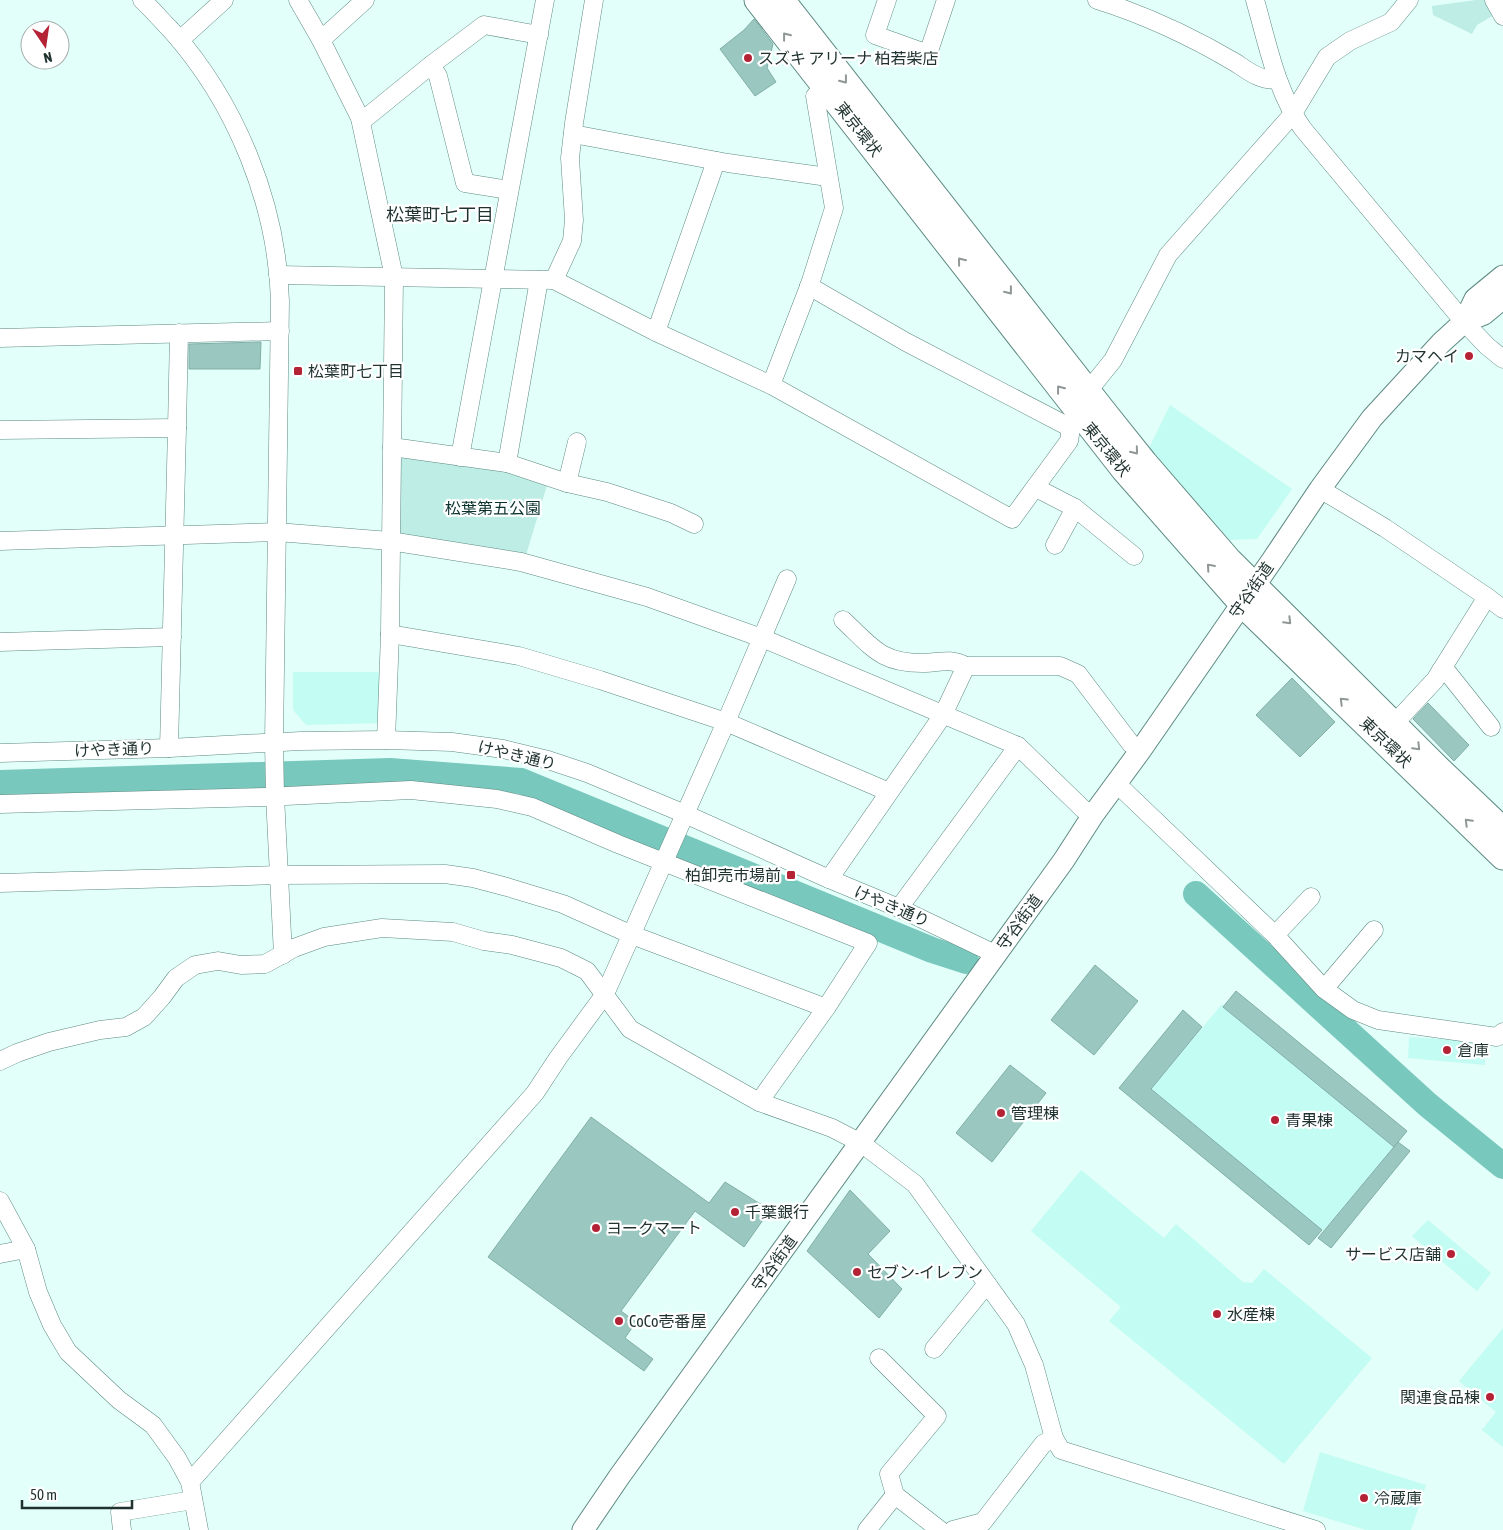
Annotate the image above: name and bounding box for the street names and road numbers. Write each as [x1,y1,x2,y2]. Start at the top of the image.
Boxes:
street label: 東京環状 [832,98,886,160]
street label: 東京環状 [1080,418,1134,480]
street label: 守谷街道 [1225,559,1277,621]
street label: 東京環状 [1357,713,1415,771]
street label: けやき通り [476,737,558,773]
street label: けやき通り [74,739,154,759]
street label: けやき通り [852,882,932,930]
street label: 守谷街道 [993,891,1045,953]
street label: 守谷街道 [748,1232,800,1294]

